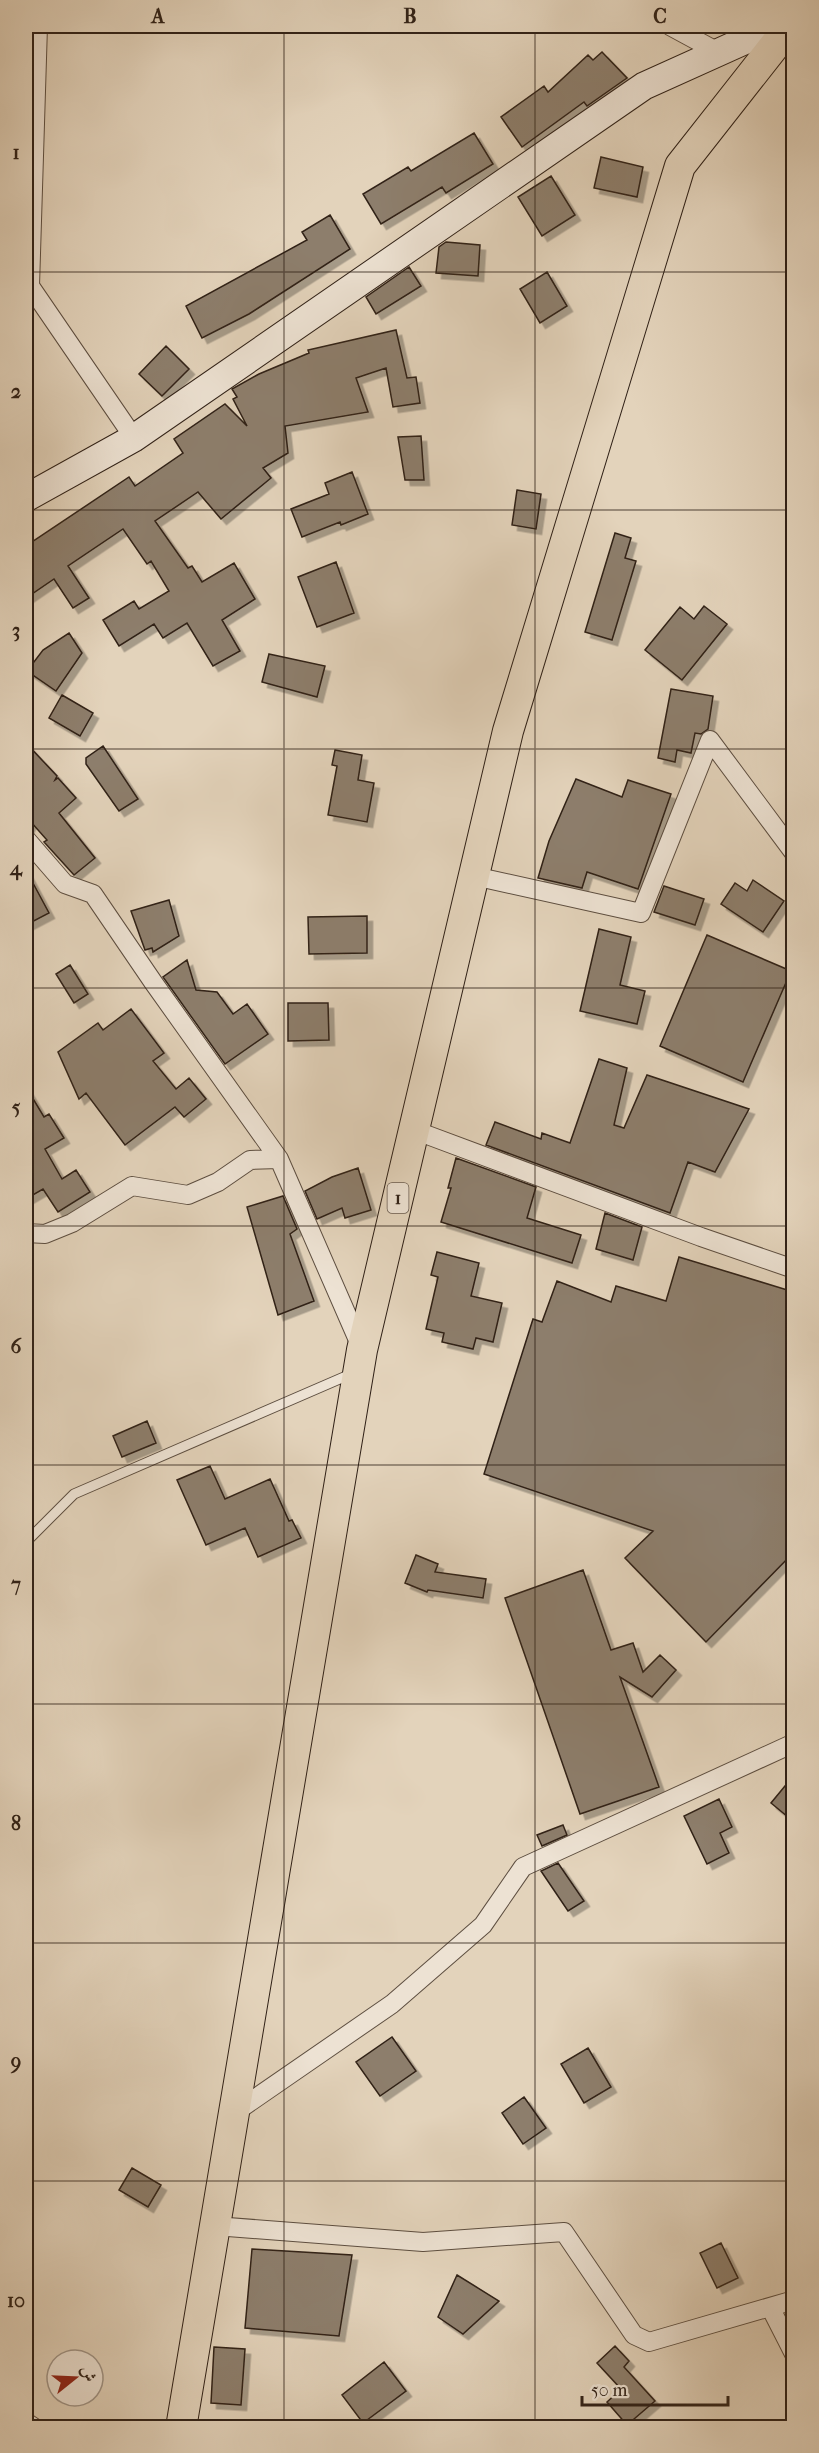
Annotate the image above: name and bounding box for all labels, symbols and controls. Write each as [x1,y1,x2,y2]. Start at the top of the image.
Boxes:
text: A [150,5,166,28]
text: B [403,5,417,28]
text: C [653,5,667,28]
text: 1 [12,141,20,164]
text: 2 [11,380,21,403]
text: 3 [12,619,20,642]
text: 4 [9,857,23,881]
text: 5 [12,1096,21,1119]
road number: 1 [388,1183,408,1213]
text: 6 [11,1335,23,1358]
text: 7 [10,1573,21,1596]
text: 8 [11,1812,21,1835]
text: 9 [10,2051,21,2074]
text: 10 [7,2289,25,2312]
north arrow [45,2348,105,2408]
text: ش [77,2363,100,2384]
scale bar [582,2369,728,2407]
text: 50 m [591,2380,628,2401]

